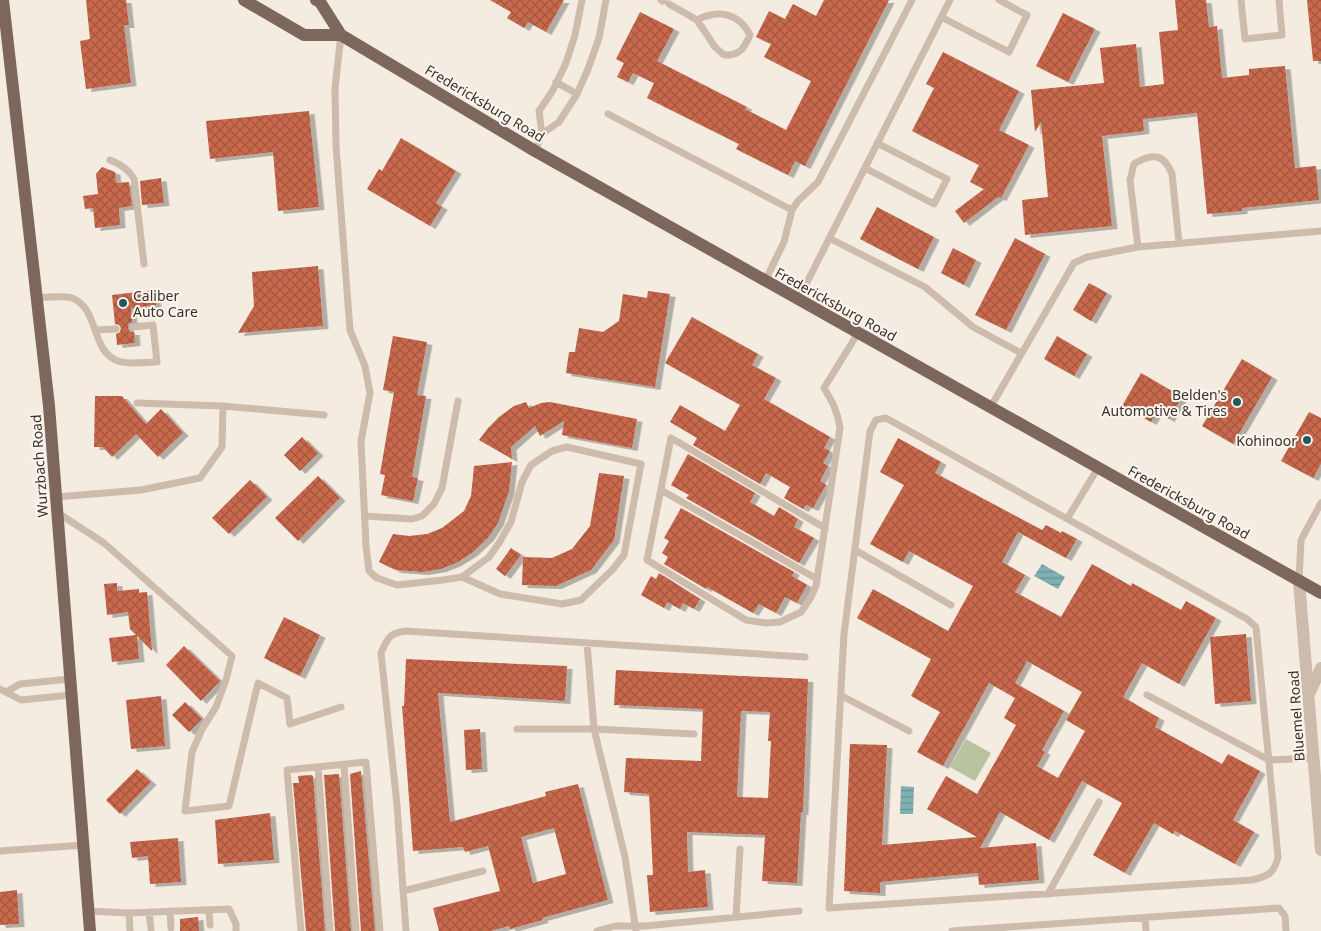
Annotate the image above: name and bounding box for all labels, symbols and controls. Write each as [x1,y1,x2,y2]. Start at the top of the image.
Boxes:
street label: Fredericksburg Road [422,60,548,146]
street label: Fredericksburg Road [772,263,900,345]
place label: Caliber Auto Care [133,286,198,321]
marker: Caliber Auto Care [117,297,129,309]
place label: Belden's Automotive & Tires [1102,385,1227,420]
marker: Belden's Automotive & Tires [1231,396,1243,408]
street label: Wurzbach Road [26,414,52,518]
place label: Kohinoor [1236,431,1297,450]
marker: Kohinoor [1301,434,1313,446]
street label: Fredericksburg Road [1125,461,1253,543]
street label: Bluemel Road [1283,670,1309,762]

